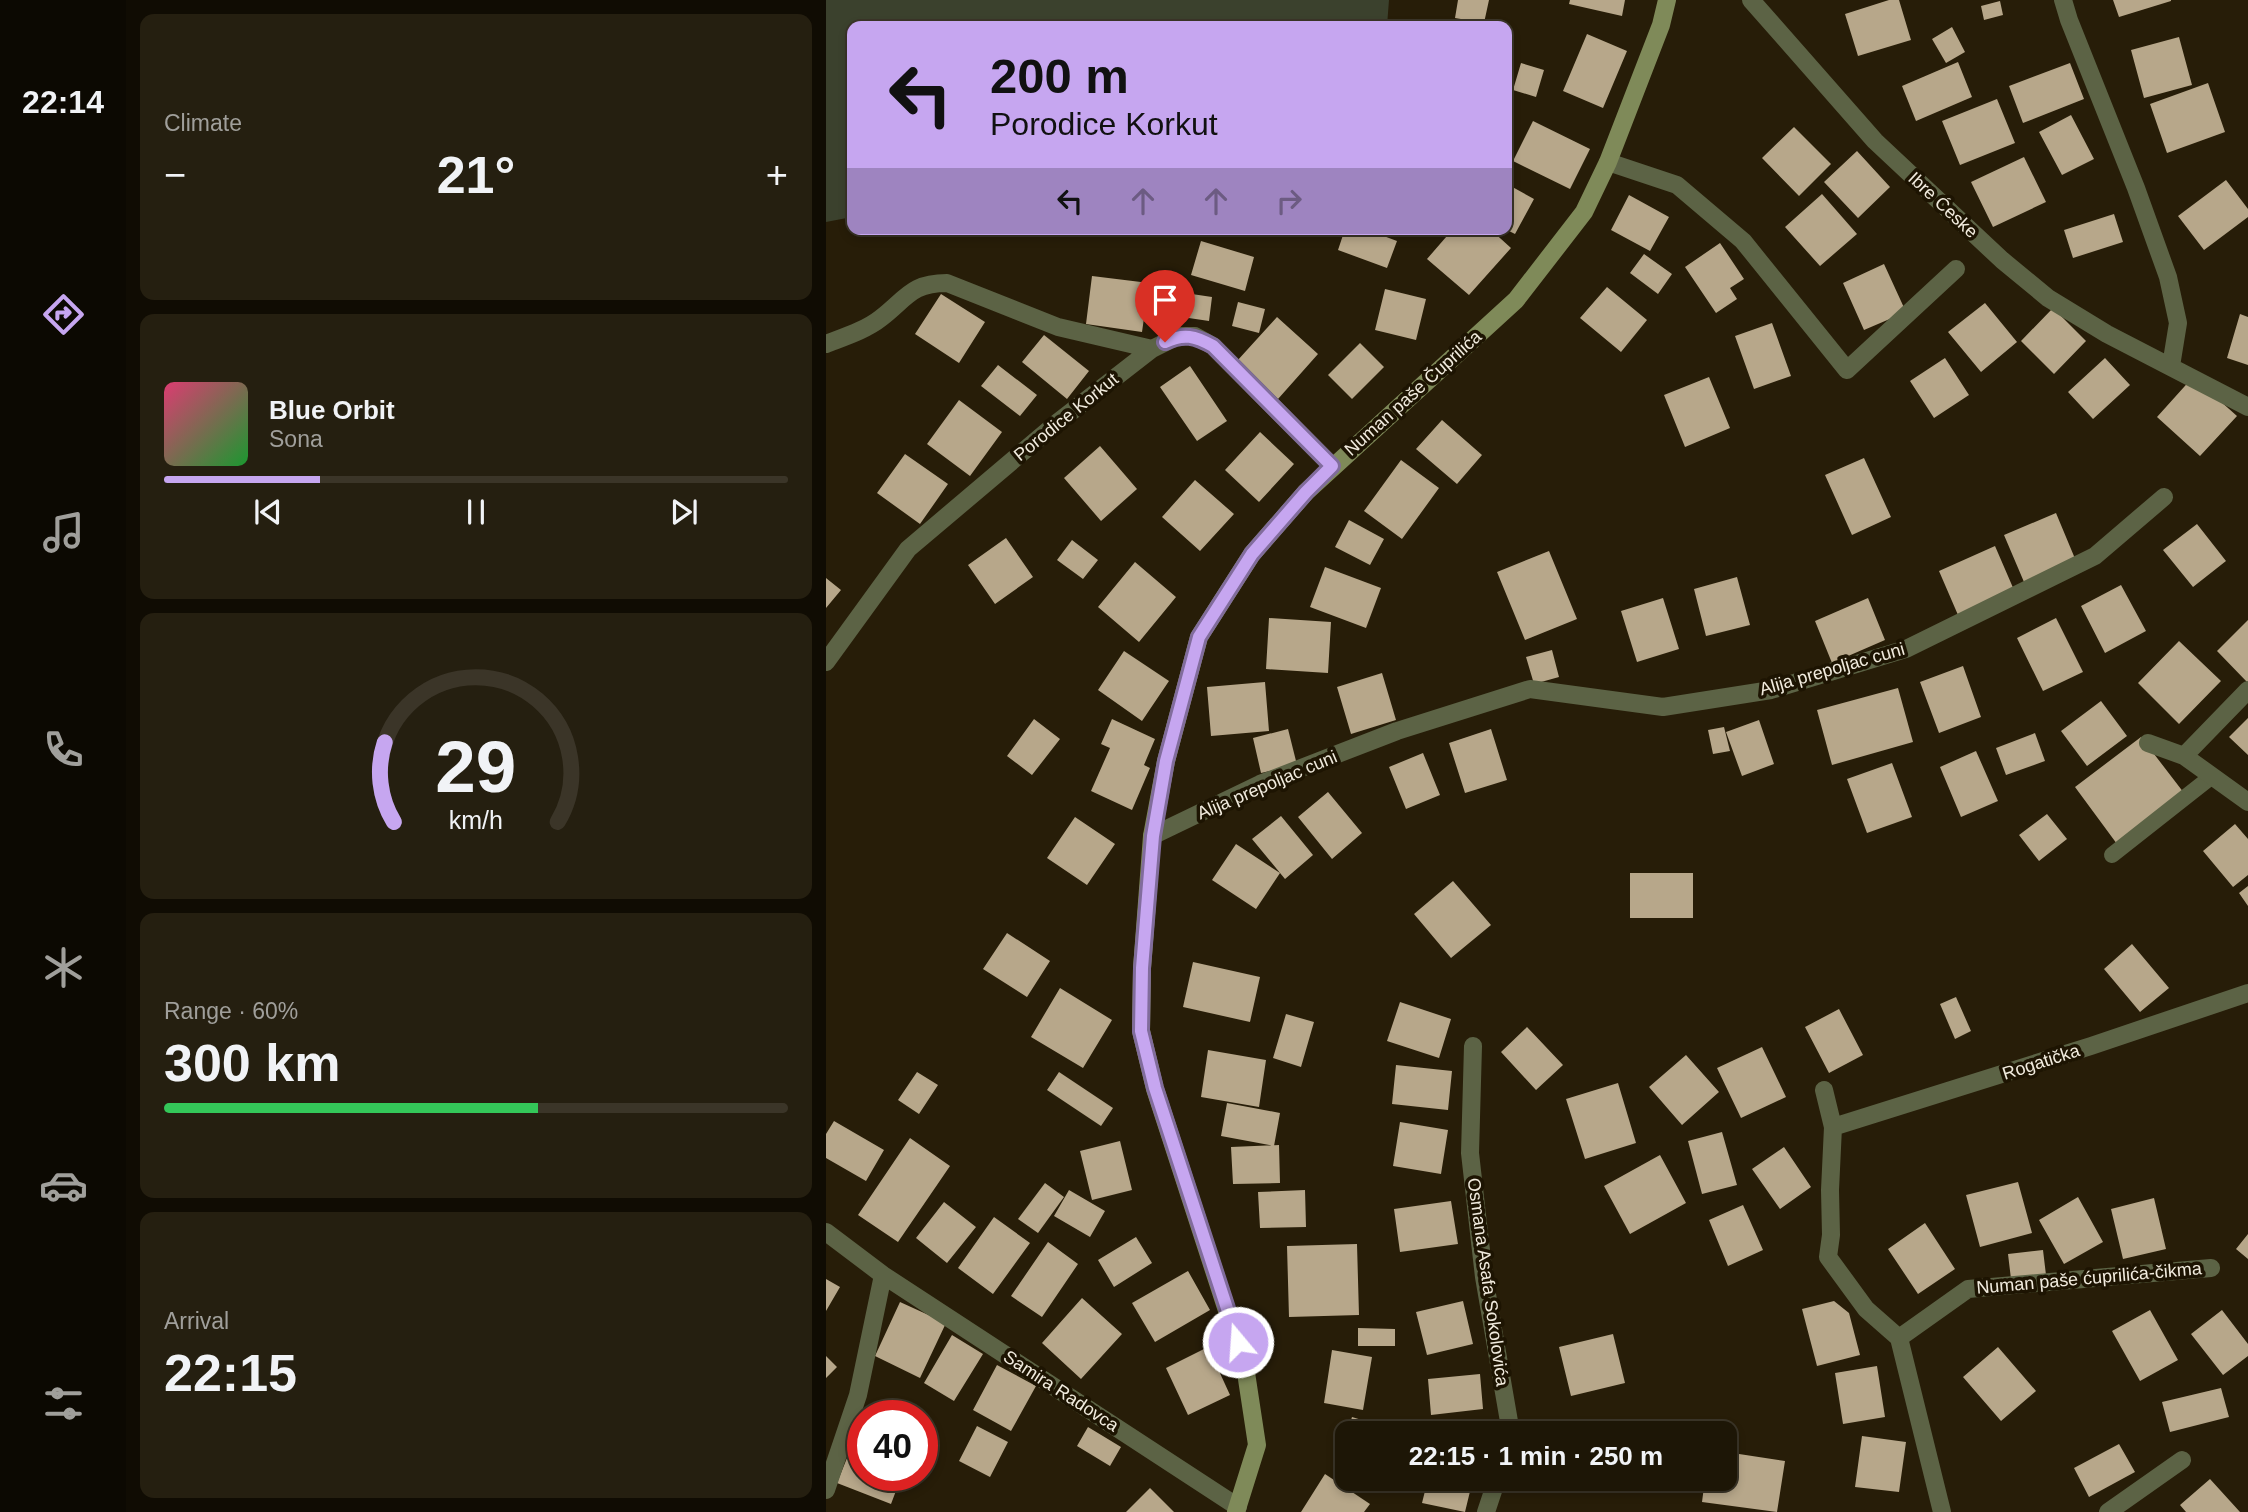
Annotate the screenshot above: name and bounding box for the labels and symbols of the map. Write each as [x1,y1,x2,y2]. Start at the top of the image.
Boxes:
street label: Ibre Ćeske [1904,167,1982,242]
pin [1135,270,1195,342]
street label: Numan paše Čuprilića [1340,325,1486,460]
street label: Porodice Korkut [1010,369,1122,465]
street label: Alija prepoljac cuni [1757,639,1907,699]
street label: Alija prepoljac cuni [1194,746,1340,824]
street label: Rogatička [2000,1040,2083,1084]
street label: Osmana Asafa Sokolovića [1463,1177,1513,1388]
street label: Numan paše ćuprilića-čikma [1976,1258,2203,1298]
position arrow [1201,1305,1275,1379]
street label: Samira Radovca [1000,1346,1123,1436]
speed limit sign: 40 [847,1400,938,1491]

